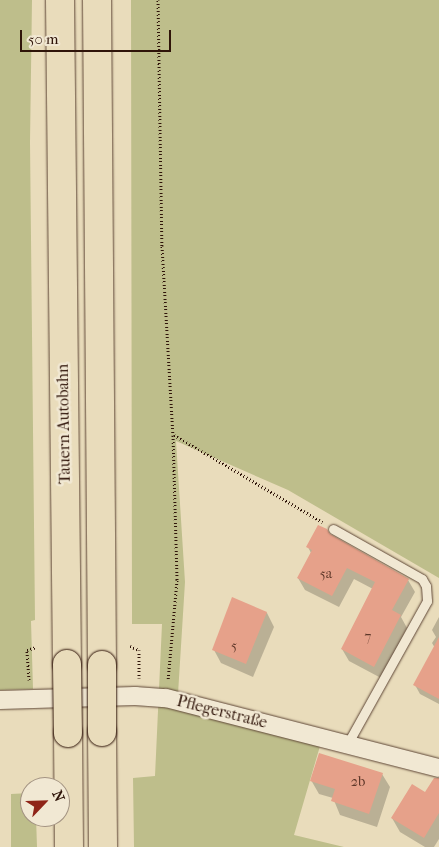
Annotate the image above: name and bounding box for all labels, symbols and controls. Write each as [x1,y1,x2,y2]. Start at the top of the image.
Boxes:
scale bar [22,20,174,52]
text: 50 m [28,30,58,48]
street label: Tauern Autobahn [53,364,75,484]
house number: 5a [320,566,332,582]
house number: 7 [365,629,371,645]
house number: 5 [231,638,237,654]
street label: Pflegerstraße [175,691,269,733]
house number: 2b [351,774,365,790]
north arrow [20,777,70,827]
text: N [48,788,68,804]

